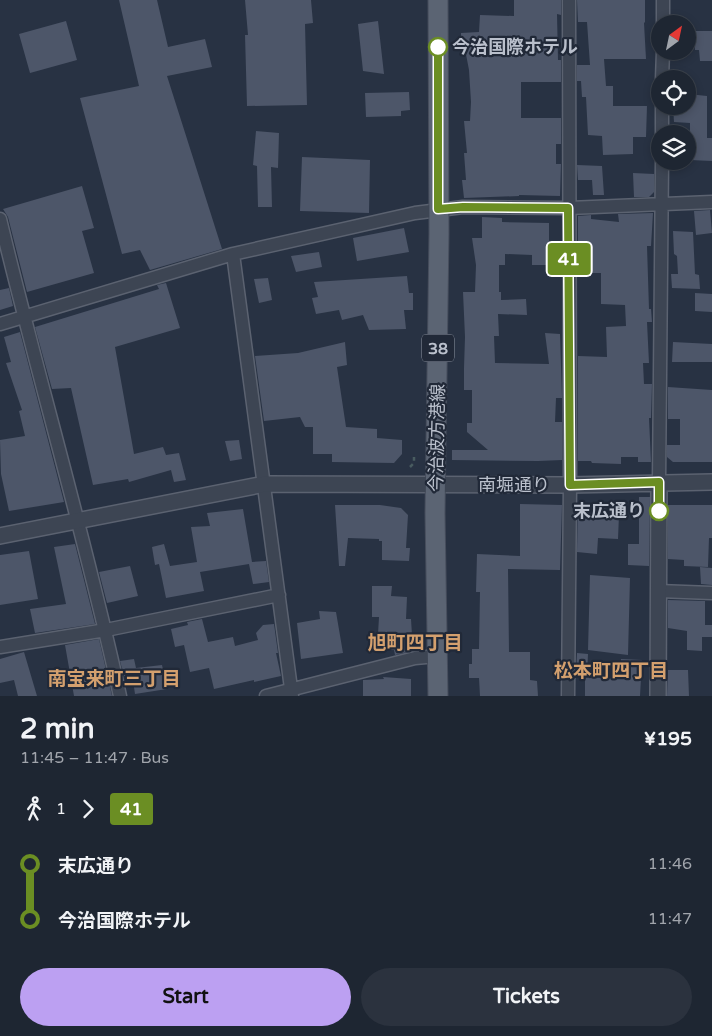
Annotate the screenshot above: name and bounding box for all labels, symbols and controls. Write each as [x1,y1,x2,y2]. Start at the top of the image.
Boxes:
north arrow [651,15,696,60]
map controls [651,15,696,170]
place label: 今治国際ホテル [452,36,578,58]
marker: 今治国際ホテル [428,37,448,57]
button: locate [651,70,696,115]
button: layers [651,125,696,170]
line badge: 41 [546,243,592,275]
text: 41 [558,248,580,270]
road number: 38 [422,334,454,362]
street label: 今治波方港線 [425,384,449,492]
street label: 南堀通り [478,474,550,496]
place label: 末広通り [573,500,645,522]
marker: 末広通り [649,501,669,521]
district label: 旭町四丁目 [367,632,463,654]
district label: 松本町四丁目 [554,660,668,682]
district label: 南宝来町三丁目 [47,668,181,690]
text: 2 min [20,712,95,746]
text: ¥195 [644,728,692,750]
text: 11:45 – 11:47 · Bus [20,748,169,768]
icon: walk [20,795,48,823]
icon: forward [74,795,102,823]
text: 41 [120,798,143,820]
text: 1 [56,799,66,819]
text: 11:46 [648,854,692,874]
text: 末広通り [58,855,134,877]
text: 11:47 [648,909,692,929]
text: 今治国際ホテル [58,910,191,932]
button: Start [20,968,351,1026]
button: Tickets [361,968,692,1026]

